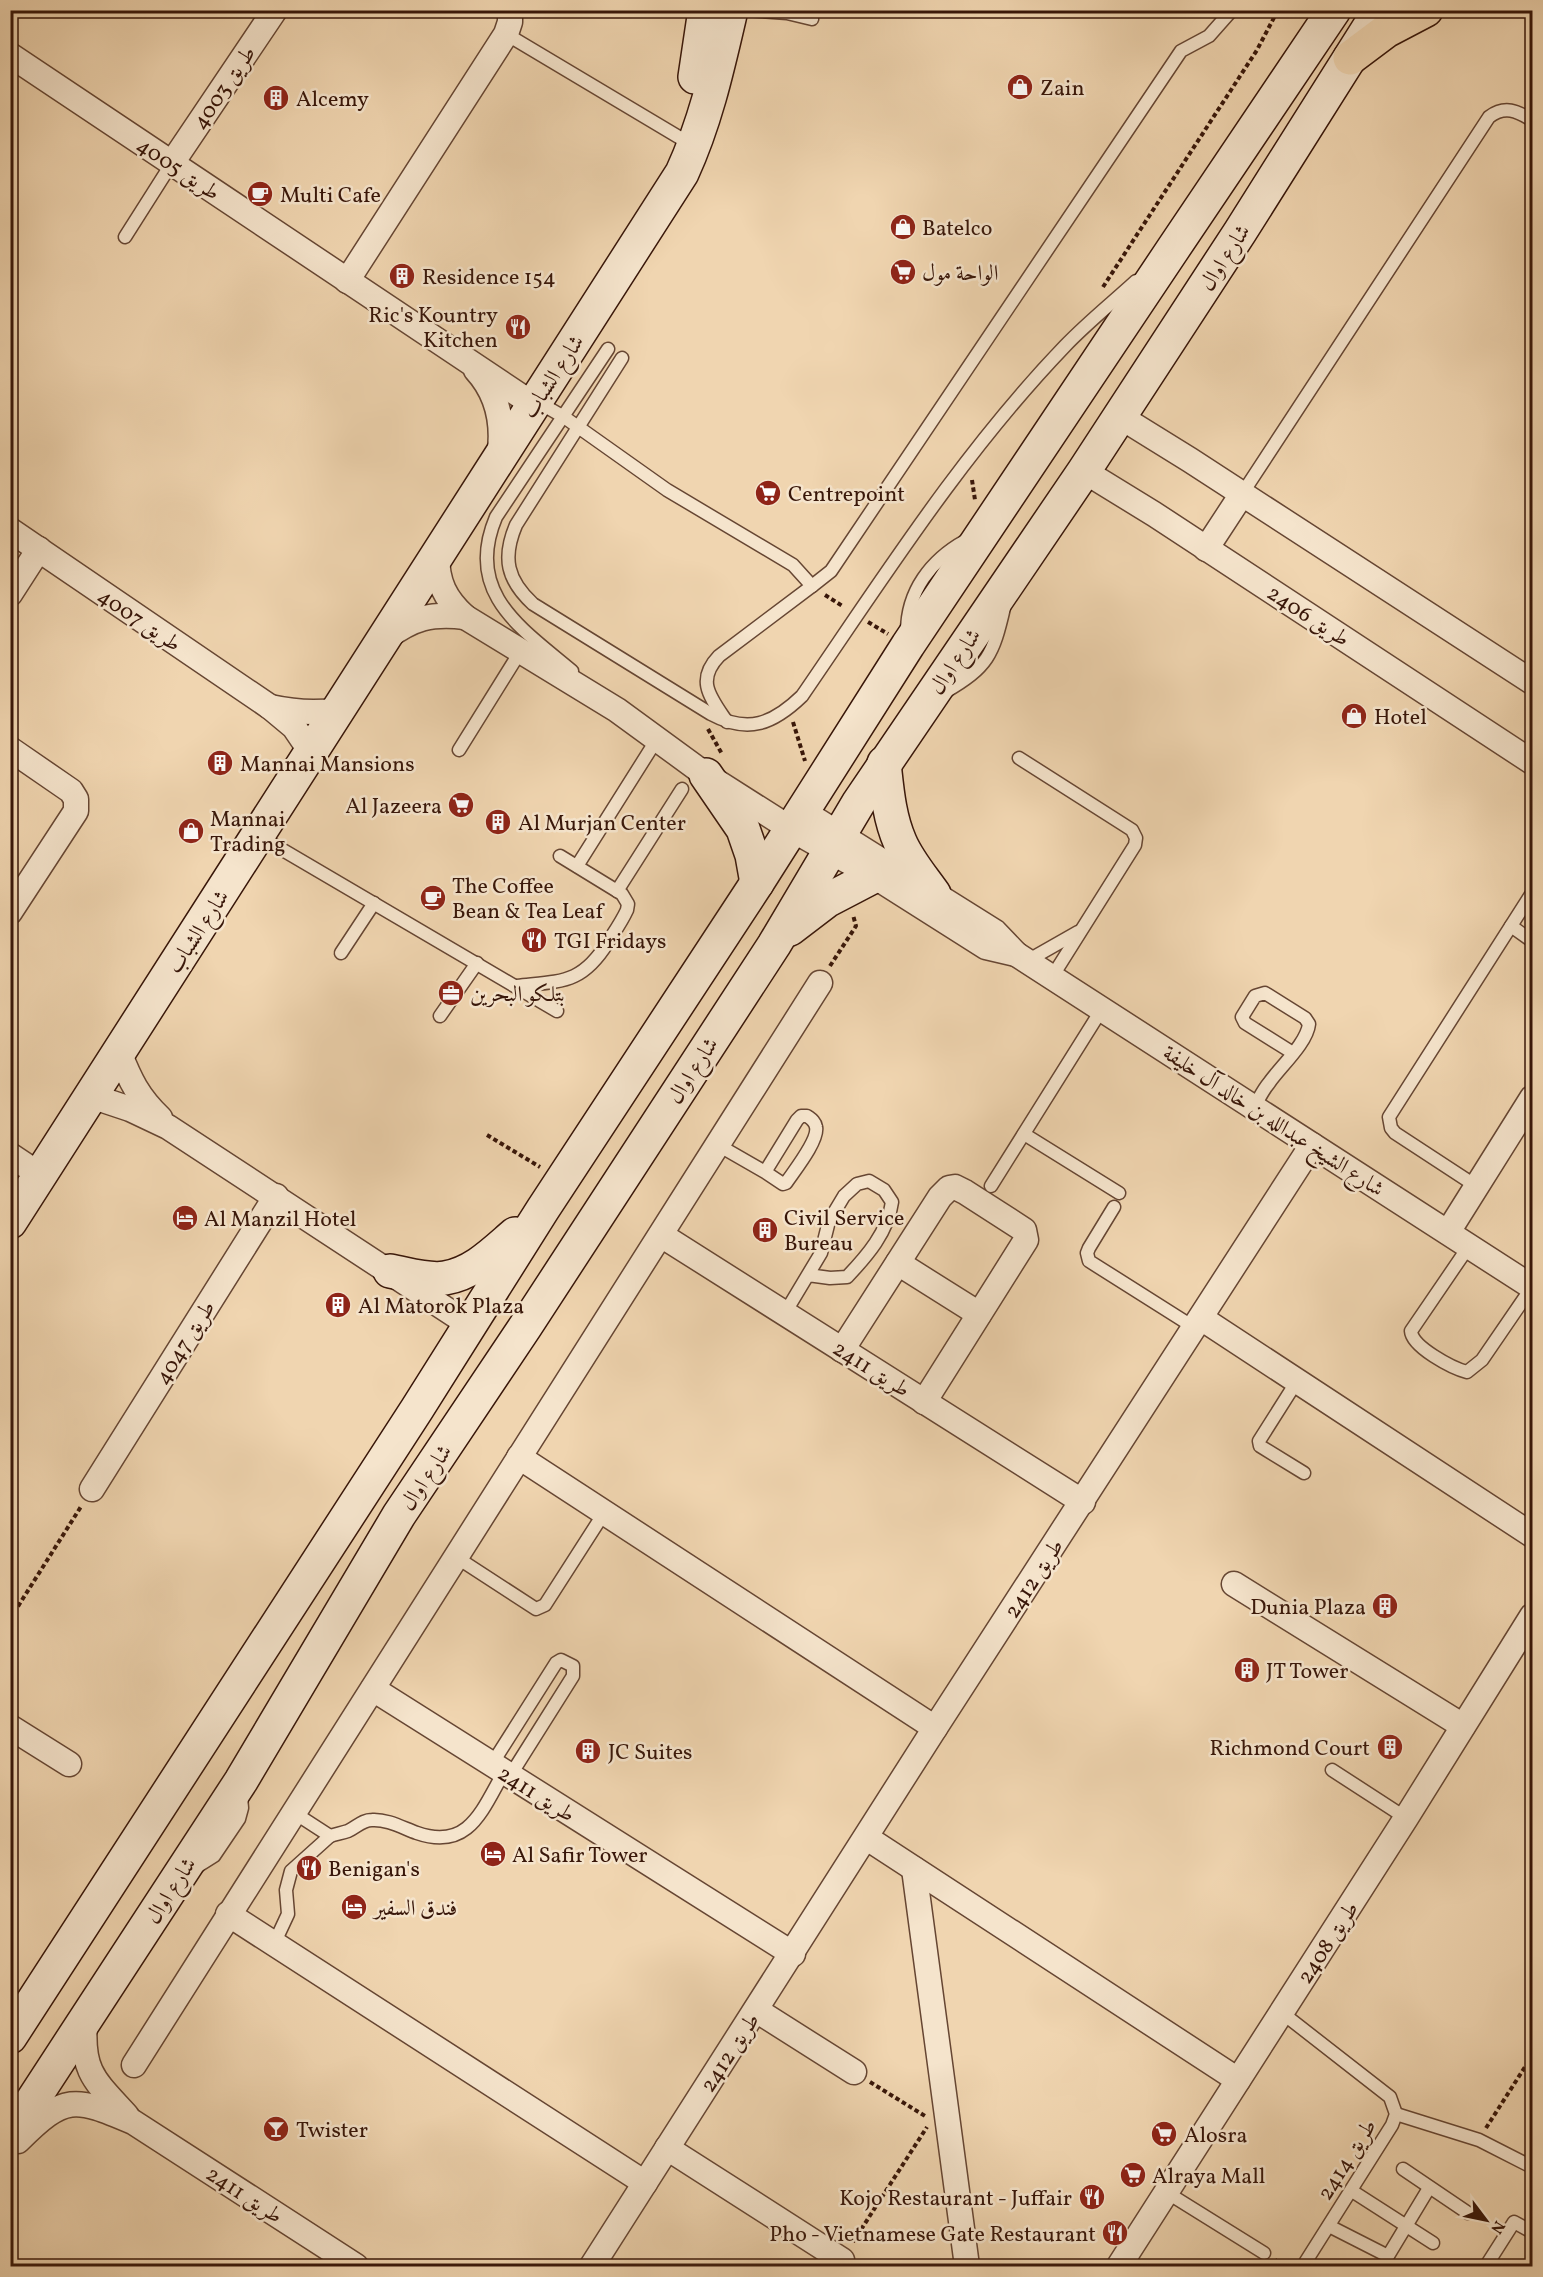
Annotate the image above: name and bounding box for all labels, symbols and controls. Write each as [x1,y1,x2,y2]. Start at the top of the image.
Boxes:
street label: طريق 4003 [186,40,264,136]
shop icon: Zain [1005,72,1035,102]
place label: Zain [1040,74,1085,105]
building icon: Alcemy [261,83,291,113]
place label: Alcemy [296,85,369,116]
street label: طريق 4005 [130,131,225,209]
cafe icon: Multi Cafe [245,179,275,209]
place label: Multi Cafe [280,181,381,212]
shop icon: Batelco [888,212,918,242]
place label: Batelco [922,214,992,245]
street label: شارع اوال [1193,219,1260,298]
supermarket icon: الواحة مول [888,257,918,287]
place label: الواحة مول [922,259,998,290]
building icon: Residence 154 [387,261,417,291]
place label: Residence 154 [422,263,556,294]
place label: Ric's Kountry Kitchen [368,301,498,357]
restaurant icon: Ric's Kountry Kitchen [503,312,533,342]
street label: شارع الشباب [515,329,594,426]
supermarket icon: Centrepoint [753,478,783,508]
place label: Centrepoint [788,480,905,511]
street label: طريق 2406 [1260,579,1355,655]
street label: طريق 4007 [91,582,187,660]
street label: شارع اوال [922,623,991,702]
shop icon: Hotel [1339,701,1369,731]
place label: Hotel [1374,703,1427,734]
building icon: Mannai Mansions [205,748,235,778]
place label: Mannai Mansions [240,750,415,781]
supermarket icon: Al Jazeera [446,790,476,820]
place label: Al Jazeera [345,792,442,823]
place label: Mannai Trading [210,805,286,861]
building icon: Al Murjan Center [483,807,513,837]
place label: Al Murjan Center [518,809,686,840]
shop icon: Mannai Trading [176,816,206,846]
place label: The Coffee Bean & Tea Leaf [452,872,606,928]
cafe icon: The Coffee Bean & Tea Leaf [418,883,448,913]
street label: شارع الشباب [160,884,239,981]
restaurant icon: TGI Fridays [519,925,549,955]
place label: TGI Fridays [554,927,667,958]
office icon: بتلكو البحرين [436,978,466,1008]
place label: بتلكو البحرين [470,980,565,1011]
street label: شارع اوال [661,1032,728,1111]
street label: شارع الشيخ عبدالله بن خالد آل خليفة [1155,1039,1390,1207]
hotel icon: Al Manzil Hotel [170,1203,200,1233]
place label: Civil Service Bureau [784,1204,905,1260]
place label: Al Manzil Hotel [204,1205,356,1236]
building icon: Civil Service Bureau [750,1215,780,1245]
building icon: Al Matorok Plaza [323,1290,353,1320]
place label: Al Matorok Plaza [358,1292,524,1323]
street label: طريق 4047 [148,1295,224,1391]
street label: طريق 2411 [826,1334,915,1406]
street label: شارع اوال [393,1439,462,1518]
street label: طريق 2412 [998,1533,1072,1625]
building icon: Dunia Plaza [1370,1591,1400,1621]
place label: Dunia Plaza [1250,1593,1366,1624]
building icon: JT Tower [1232,1655,1262,1685]
place label: JT Tower [1266,1657,1348,1688]
building icon: Richmond Court [1375,1732,1405,1762]
place label: Richmond Court [1209,1734,1370,1765]
building icon: JC Suites [573,1736,603,1766]
place label: JC Suites [608,1738,693,1769]
street label: طريق 2411 [491,1759,580,1831]
hotel icon: Al Safir Tower [478,1839,508,1869]
place label: Al Safir Tower [512,1841,648,1872]
street label: شارع اوال [139,1852,206,1931]
restaurant icon: Benigan's [294,1853,324,1883]
place label: Benigan's [328,1855,420,1886]
hotel icon: فندق السفير [339,1892,369,1922]
place label: فندق السفير [372,1894,457,1925]
street label: طريق 2408 [1291,1896,1367,1991]
street label: طريق 2412 [694,2007,768,2099]
bar icon: Twister [261,2114,291,2144]
street label: طريق 2414 [1311,2114,1385,2207]
place label: Twister [296,2116,368,2147]
supermarket icon: Alosra [1149,2119,1179,2149]
place label: Alosra [1184,2121,1247,2152]
street label: طريق 2411 [199,2160,288,2233]
supermarket icon: Alraya Mall [1118,2160,1148,2190]
place label: Alraya Mall [1152,2162,1265,2193]
restaurant icon: Kojo Restaurant - Juffair [1077,2182,1107,2212]
place label: Kojo Restaurant - Juffair [839,2184,1072,2215]
north arrow [1456,2190,1516,2250]
text: N [1484,2216,1509,2238]
restaurant icon: Pho - Vietnamese Gate Restaurant [1100,2218,1130,2248]
place label: Pho - Vietnamese Gate Restaurant [769,2220,1096,2251]

